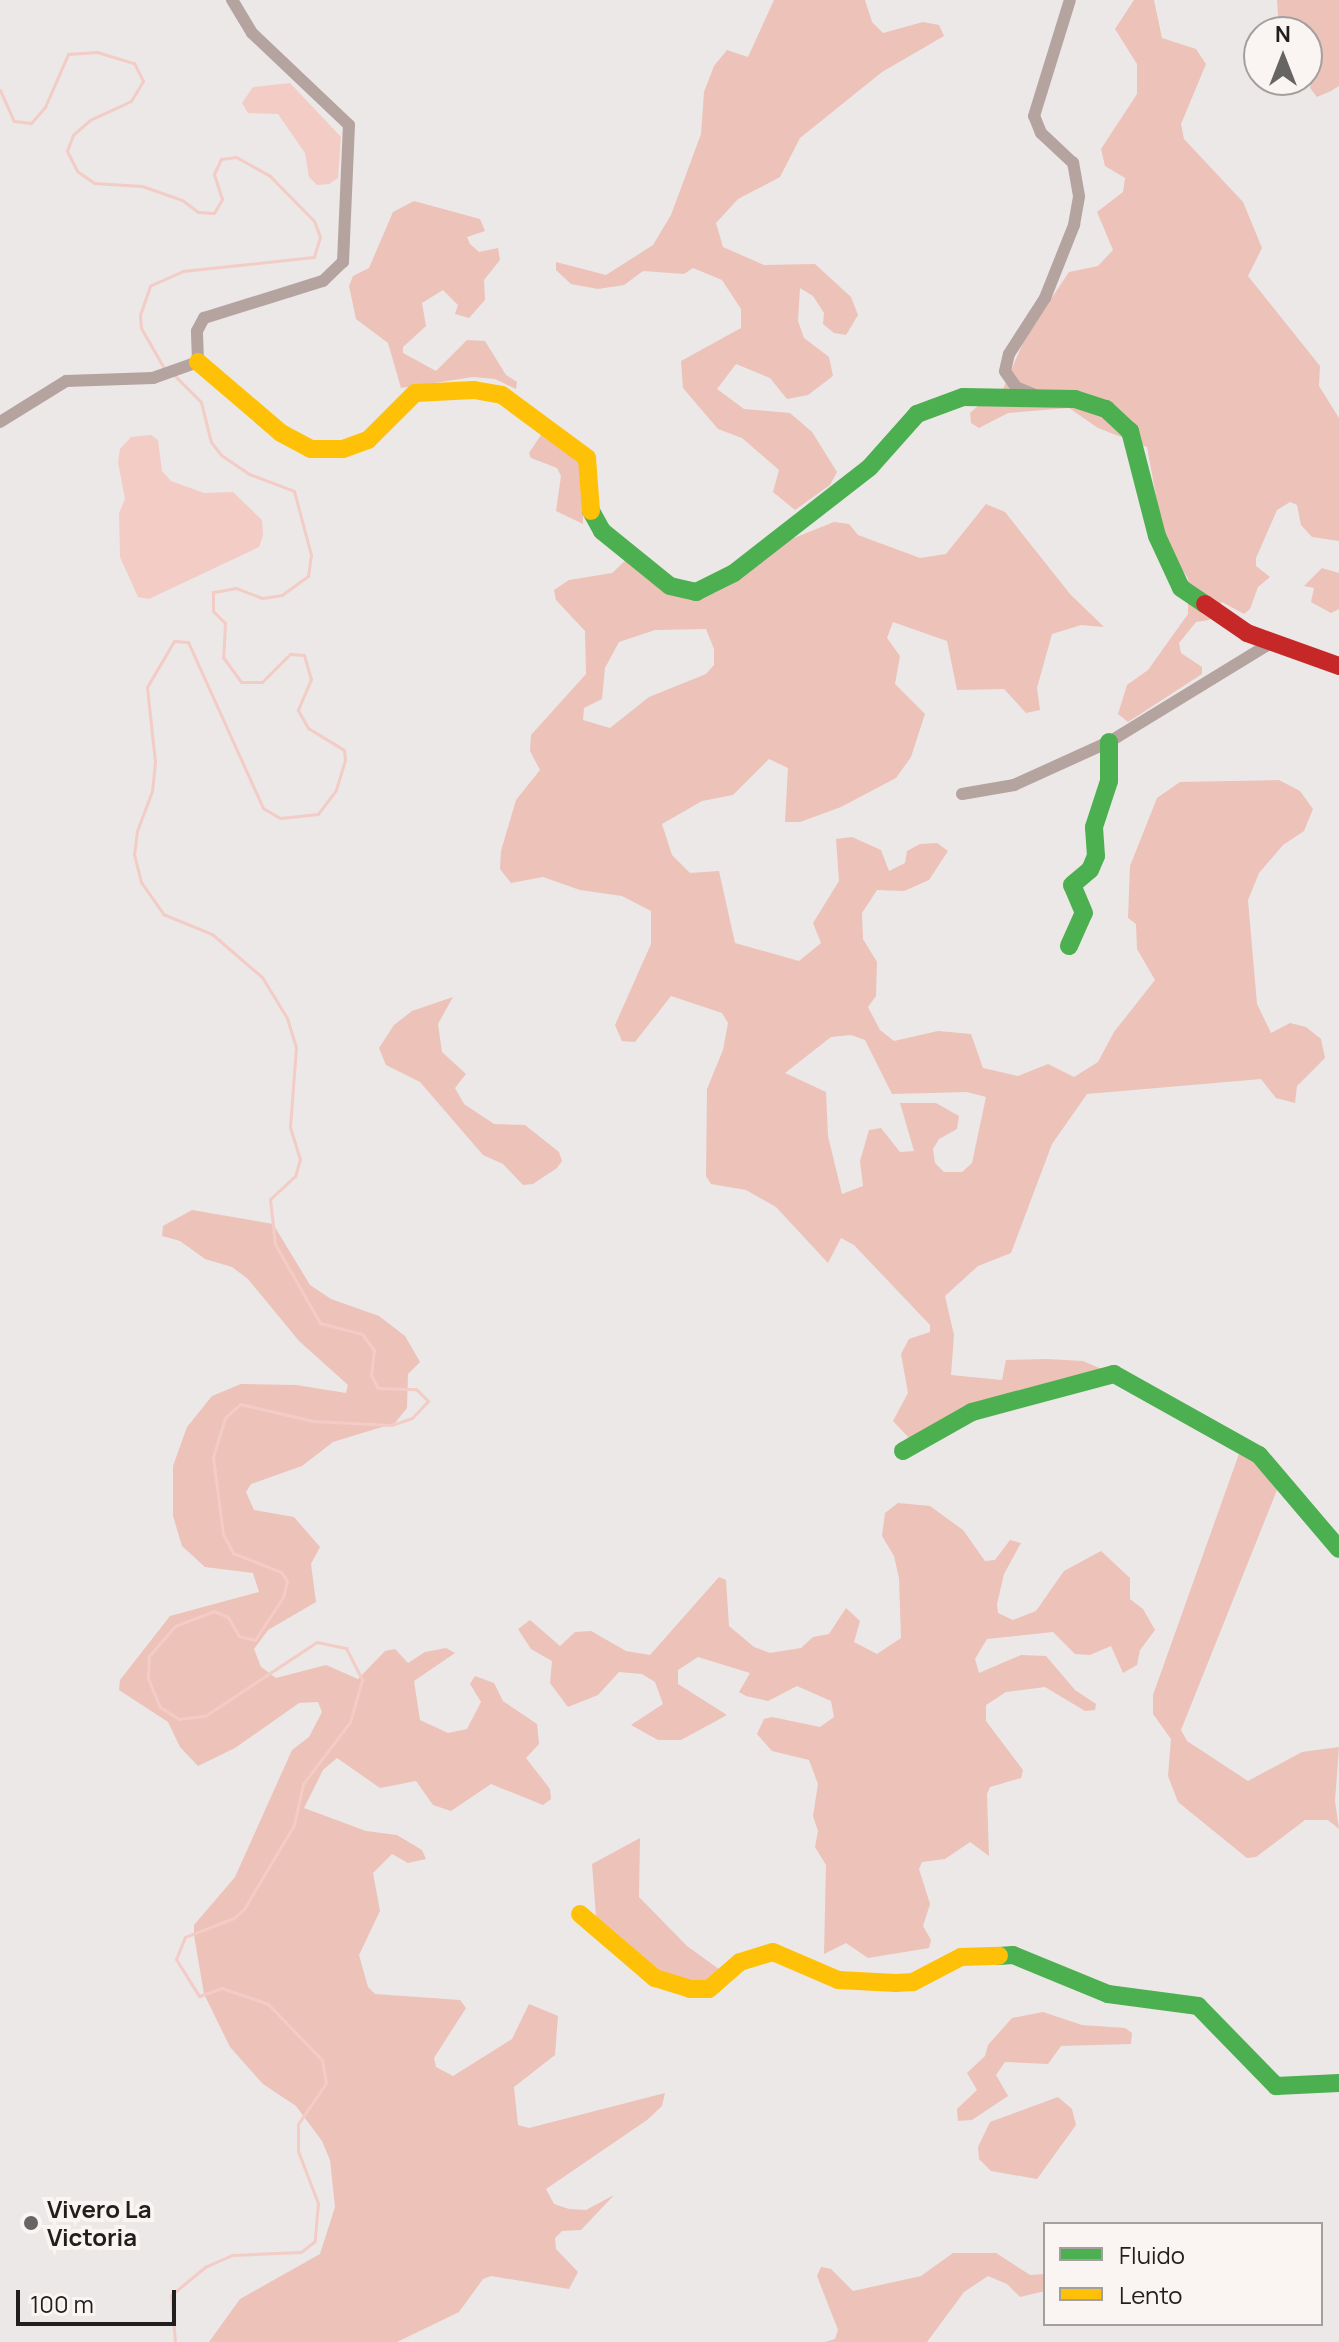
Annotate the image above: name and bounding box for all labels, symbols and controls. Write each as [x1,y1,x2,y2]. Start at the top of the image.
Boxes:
north arrow [1243,16,1323,96]
text: N [1275,19,1291,49]
place label: Vivero La Victoria [47,2195,151,2251]
marker: Vivero La Victoria [22,2214,40,2232]
legend [1043,2222,1323,2326]
text: Fluido [1119,2238,1185,2271]
scale bar [20,2274,180,2324]
text: Lento [1119,2278,1183,2311]
text: 100 m [30,2287,94,2320]

